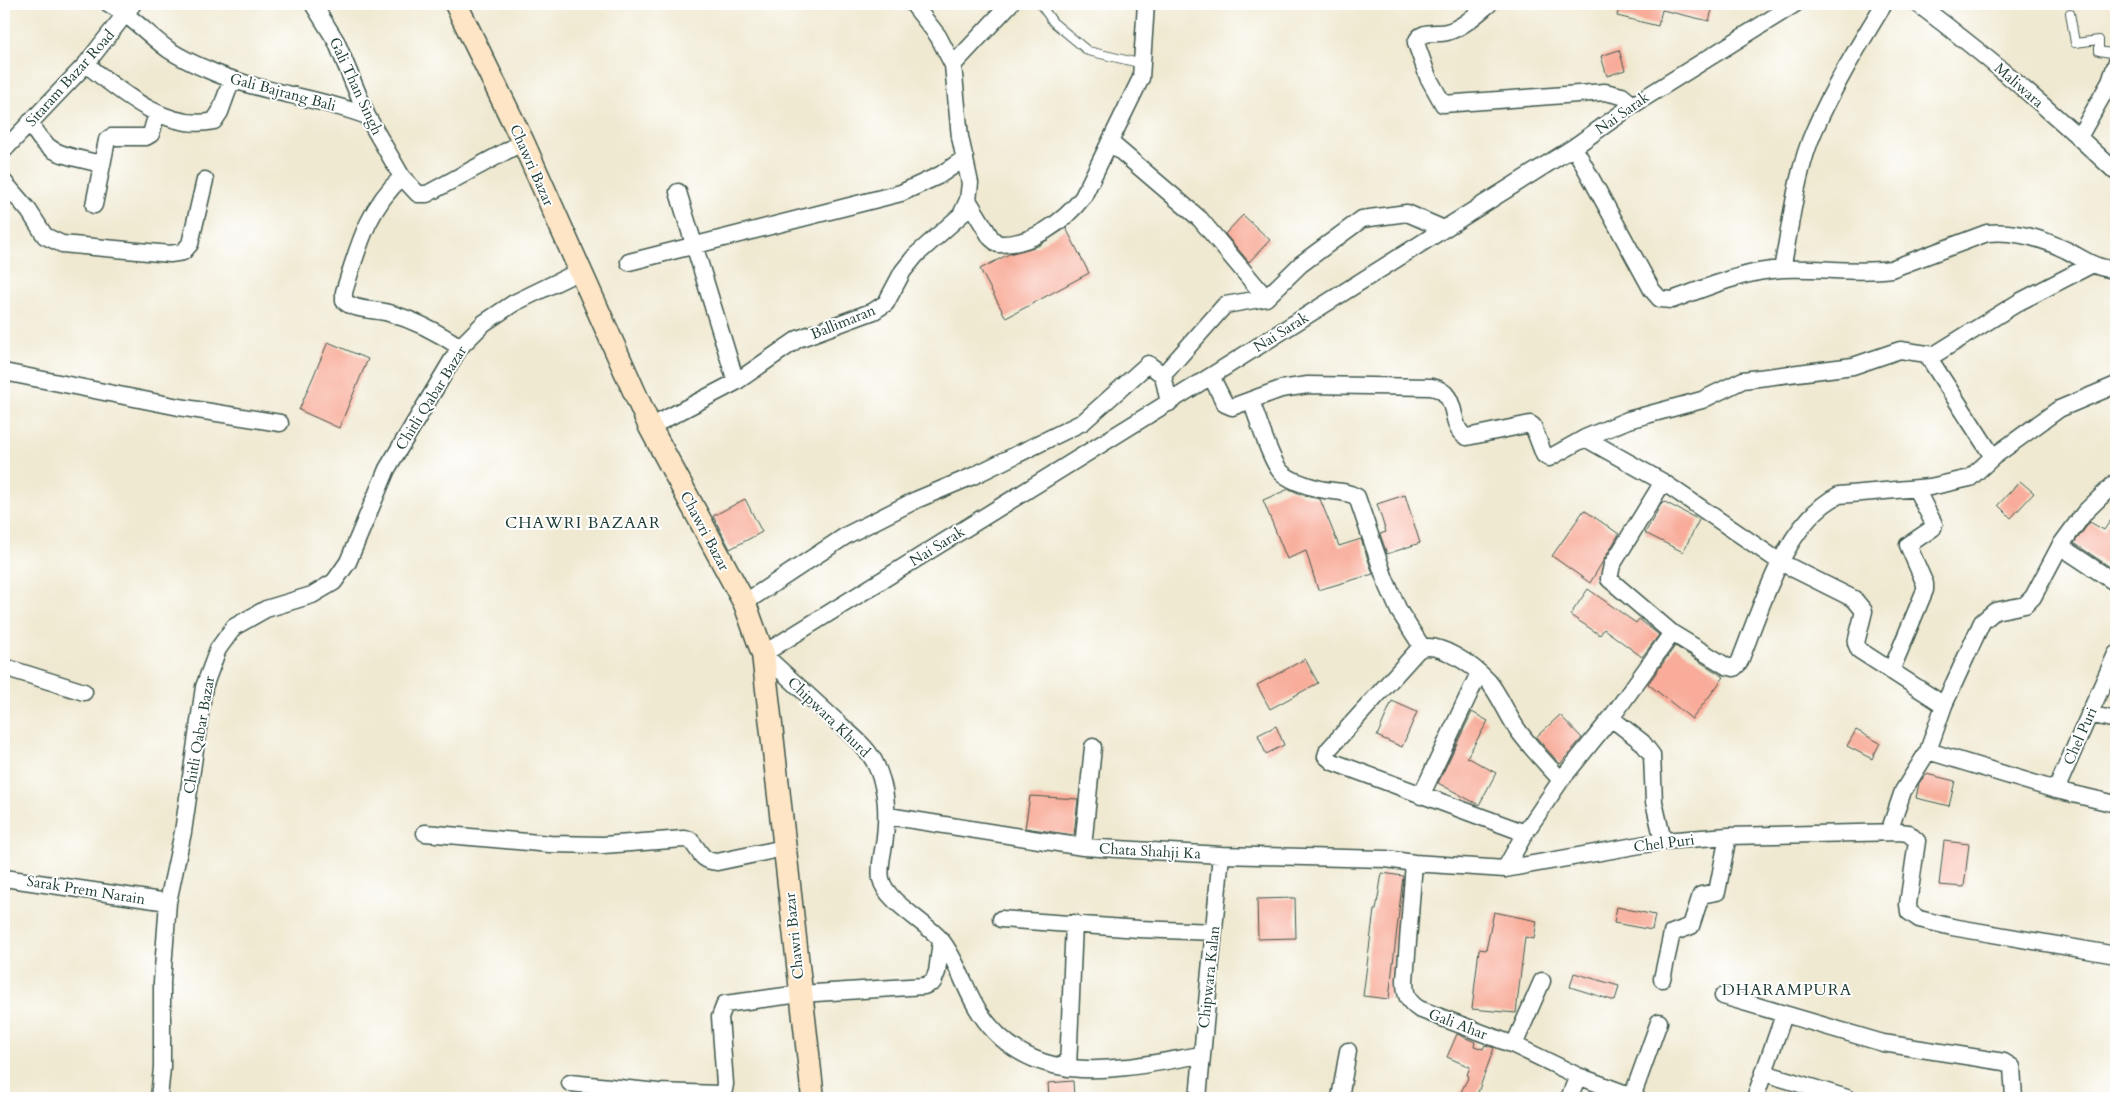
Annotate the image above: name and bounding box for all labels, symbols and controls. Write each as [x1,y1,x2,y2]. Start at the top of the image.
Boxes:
street label: Sitaram Bazar Road [21,25,119,131]
street label: Gali Than Singh [325,34,388,139]
street label: Maliwara [1990,58,2048,112]
street label: Gali Bajrang Bali [228,68,338,116]
street label: Nai Sarak [1591,87,1653,139]
street label: Chawri Bazar [505,121,559,209]
street label: Ballimaran [808,300,879,344]
street label: Nai Sarak [1250,307,1312,357]
street label: Chitli Qabar Bazar [391,342,471,454]
street label: Chawri Bazar [676,488,735,575]
district label: CHAWRI BAZAAR [505,512,661,534]
street label: Nai Sarak [906,521,968,571]
street label: Chipwara Khurd [783,672,875,762]
street label: Chitli Qabar Bazar [179,674,219,796]
street label: Chel Puri [2058,704,2102,768]
street label: Chel Puri [1632,829,1696,857]
street label: Chata Shahji Ka [1099,838,1202,864]
street label: Sarak Prem Narain [25,871,147,909]
street label: Chawri Bazar [779,891,809,980]
street label: Chipwara Kalan [1194,924,1224,1029]
district label: DHARAMPURA [1722,979,1852,1001]
street label: Gali Ahar [1426,1004,1491,1045]

